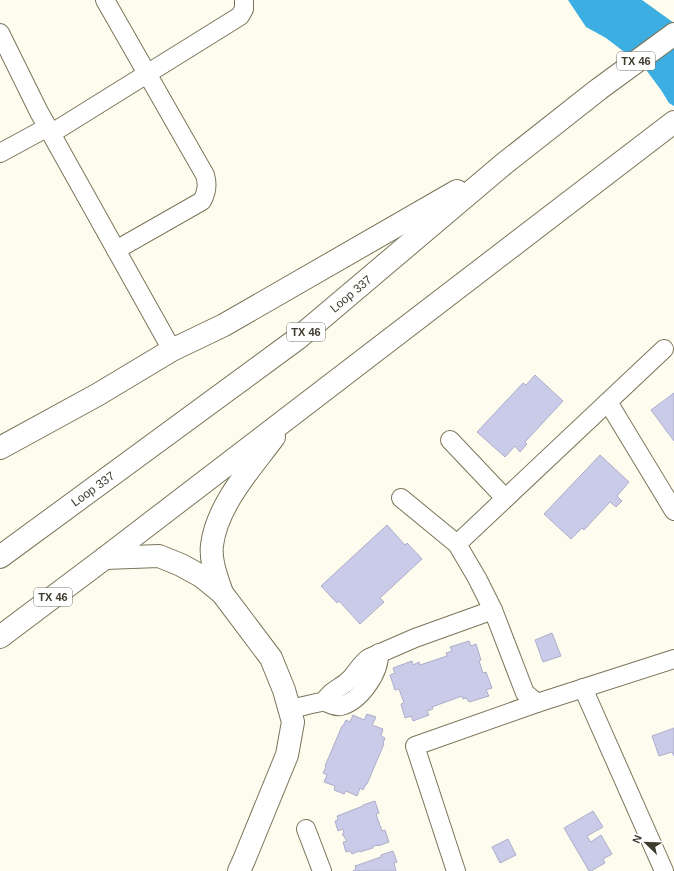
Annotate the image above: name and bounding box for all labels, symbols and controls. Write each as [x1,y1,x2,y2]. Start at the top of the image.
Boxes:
road number: TX 46 [617,52,655,70]
street label: Loop 337 [327,272,375,315]
road number: TX 46 [287,323,325,341]
street label: Loop 337 [69,468,118,509]
road number: TX 46 [34,588,72,606]
north arrow [626,823,666,863]
text: N [630,833,644,845]

